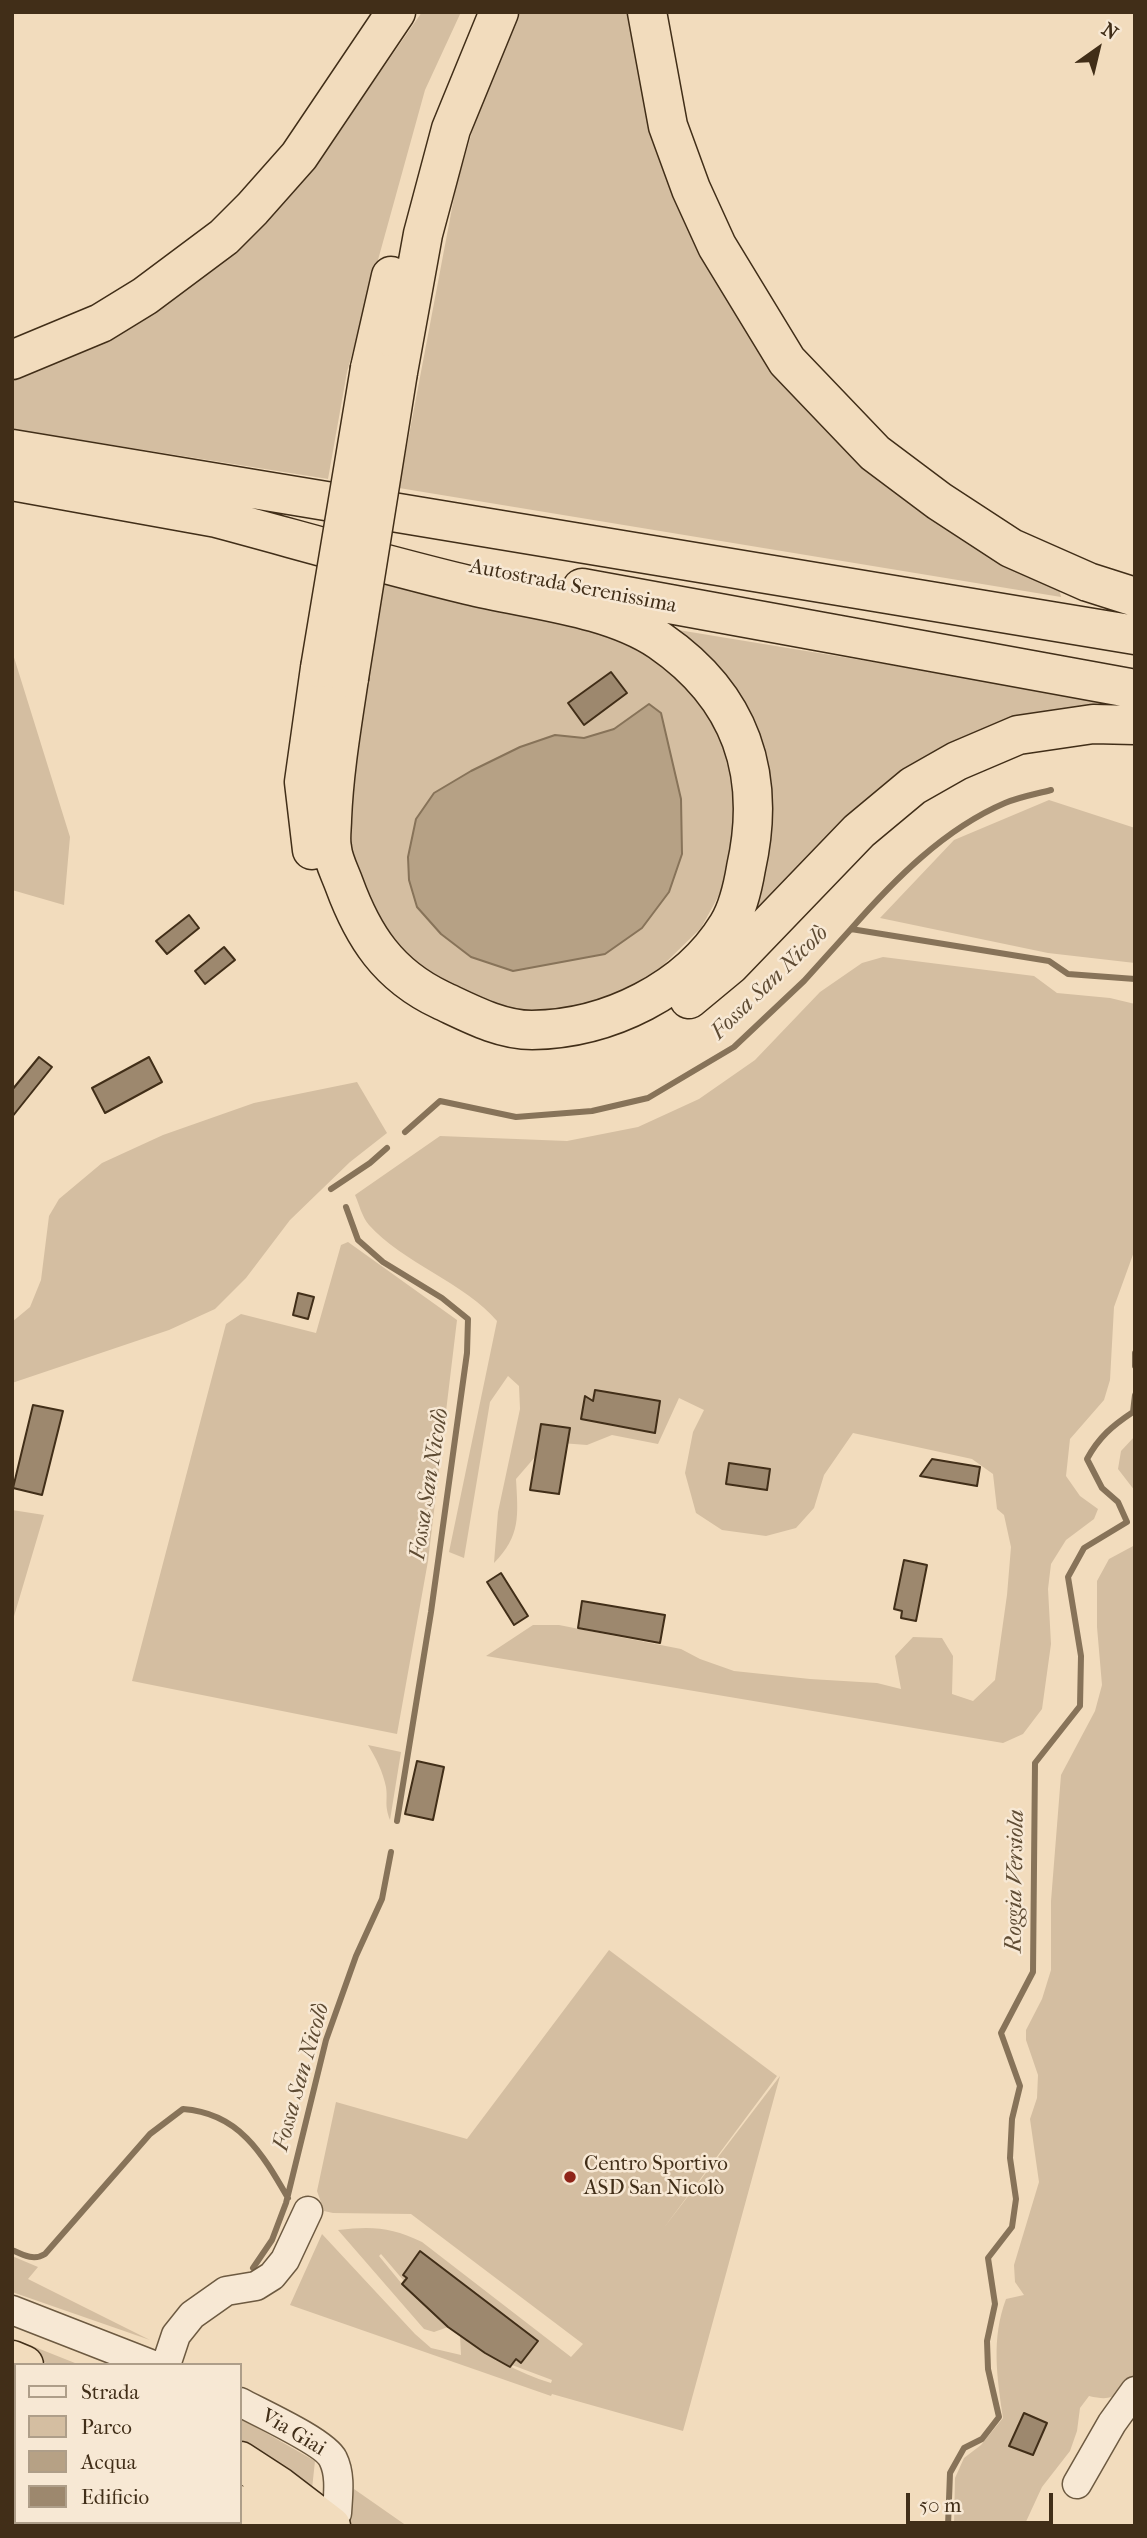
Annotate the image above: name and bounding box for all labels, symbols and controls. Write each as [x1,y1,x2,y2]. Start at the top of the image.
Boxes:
north arrow [1063,14,1133,84]
text: N [1098,18,1122,45]
street label: Autostrada Serenissima [467,555,679,619]
water label: Fossa San Nicolò [705,920,835,1046]
water label: Fossa San Nicolò [404,1406,456,1562]
water label: Roggia Versiola [1001,1809,1031,1953]
water label: Fossa San Nicolò [268,2000,336,2154]
place label: Centro Sportivo ASD San Nicolò [584,2152,728,2202]
marker: Centro Sportivo ASD San Nicolò [562,2169,578,2185]
legend [14,2363,242,2524]
text: Strada [81,2380,139,2404]
street label: Via Giai [256,2404,330,2462]
text: Parco [81,2415,132,2439]
text: Acqua [81,2450,136,2474]
scale bar [909,2478,1056,2522]
text: Edificio [81,2485,149,2509]
text: 50 m [919,2493,962,2517]

